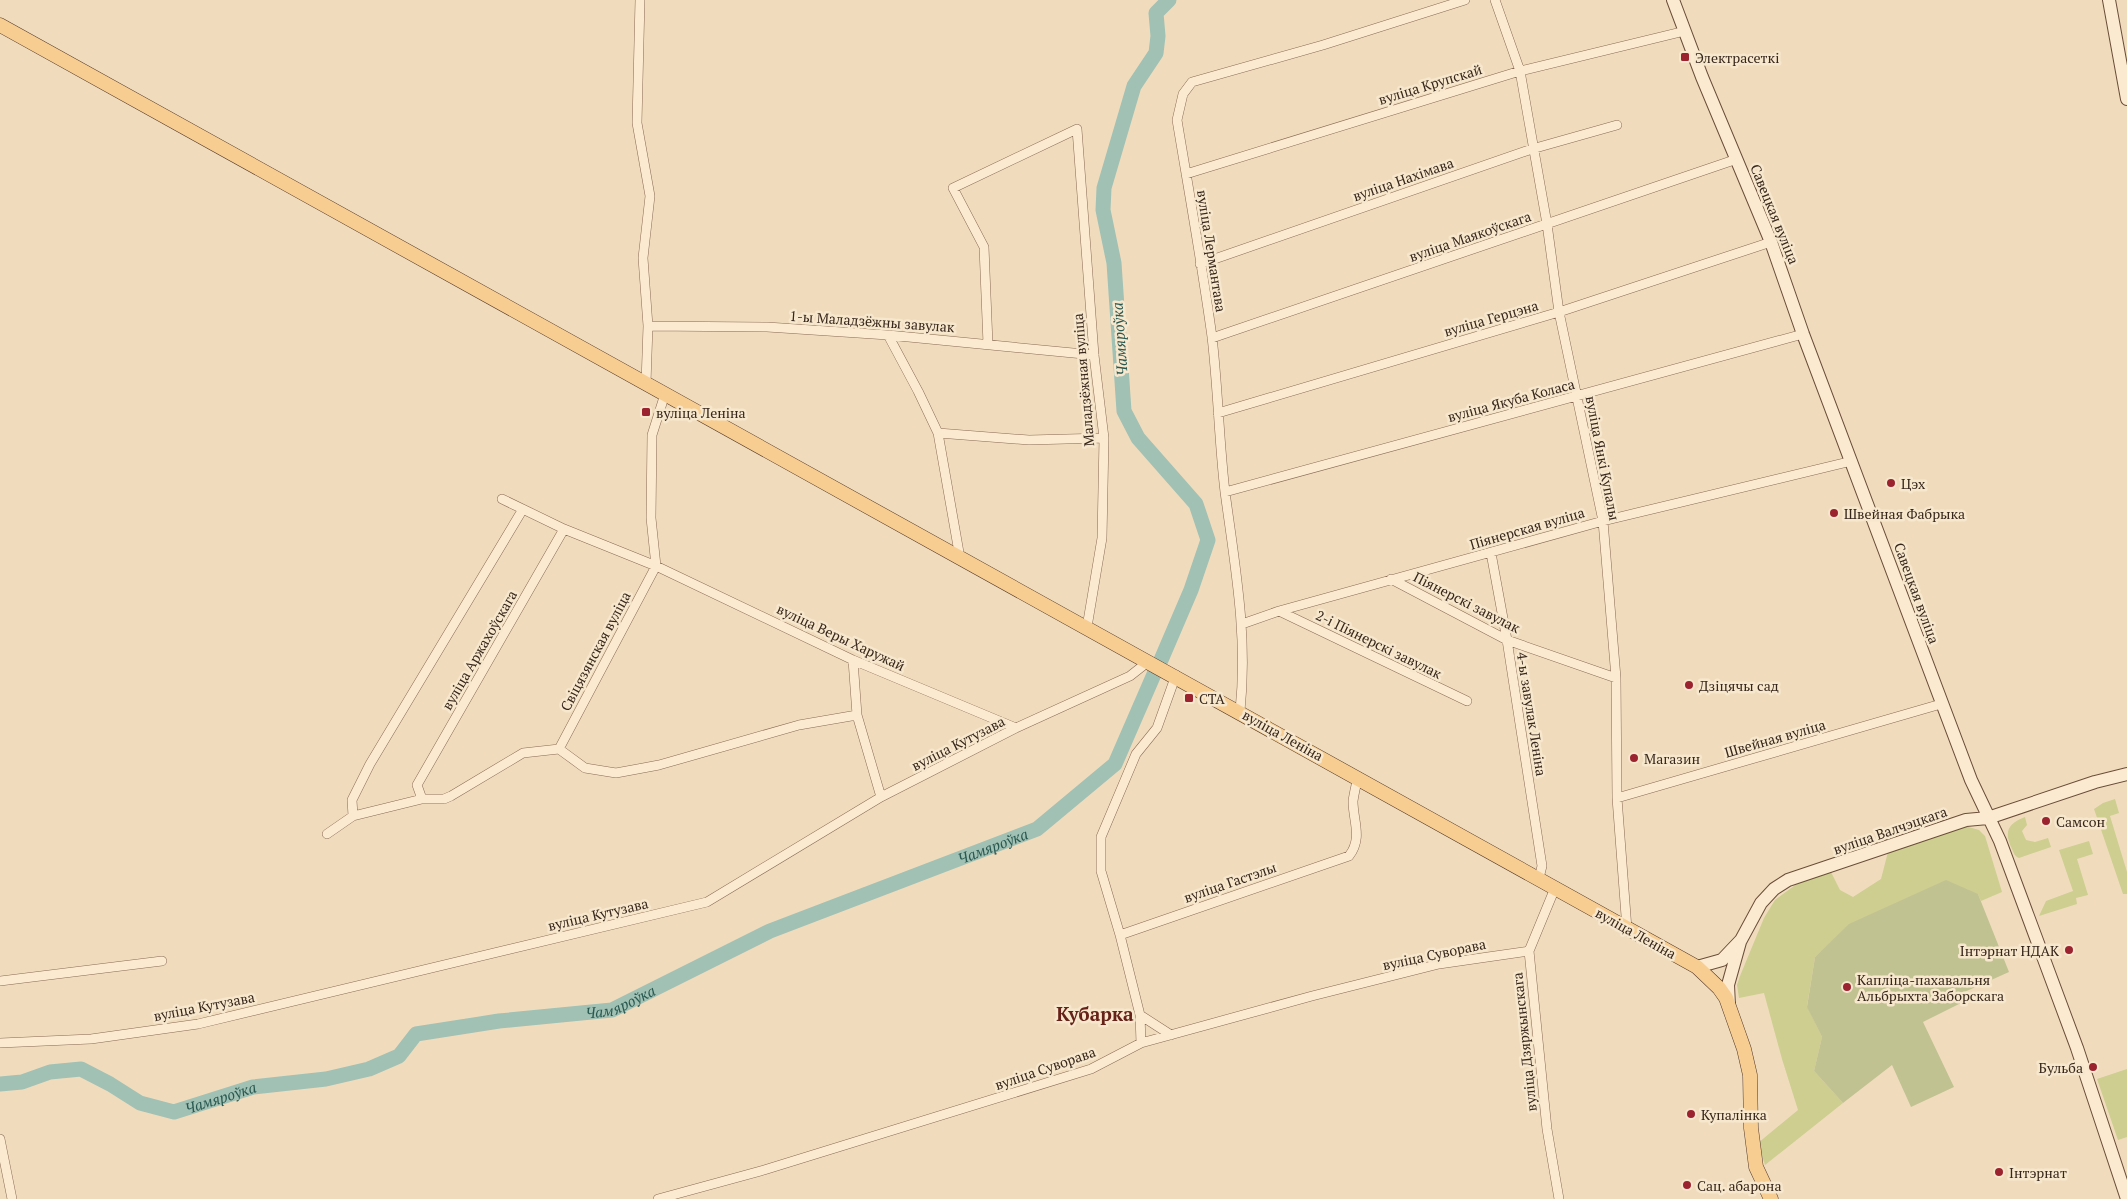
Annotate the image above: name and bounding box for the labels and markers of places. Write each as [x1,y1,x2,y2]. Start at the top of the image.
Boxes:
place label: Электрасеткі [1695,48,1779,67]
marker: Электрасеткі [1679,51,1691,63]
place label: вуліца Леніна [656,403,746,422]
marker: вуліца Леніна [640,406,652,418]
place label: Цэх [1901,474,1926,493]
marker: Цэх [1885,477,1897,489]
place label: Швейная Фабрыка [1844,504,1965,523]
marker: Швейная Фабрыка [1828,507,1840,519]
place label: Дзіцячы сад [1699,676,1779,695]
marker: Дзіцячы сад [1683,679,1695,691]
place label: СТА [1199,689,1225,708]
marker: СТА [1183,692,1195,704]
place label: Магазин [1644,749,1701,768]
marker: Магазин [1628,752,1640,764]
place label: Самсон [2056,812,2105,831]
marker: Самсон [2040,815,2052,827]
place label: Інтэрнат НДАК [1960,941,2060,960]
marker: Інтэрнат НДАК [2063,944,2075,956]
place label: Капліца-пахавальня Альбрыхта Заборскага [1857,970,2004,1005]
marker: Капліца-пахавальня Альбрыхта Заборскага [1841,981,1853,993]
place label: Бульба [2038,1058,2083,1077]
marker: Бульба [2087,1061,2099,1073]
place label: Купалінка [1701,1105,1767,1124]
marker: Купалінка [1685,1108,1697,1120]
place label: Інтэрнат [2009,1163,2067,1182]
marker: Інтэрнат [1993,1166,2005,1178]
place label: Сац. абарона [1697,1176,1781,1195]
marker: Сац. абарона [1681,1179,1693,1191]

